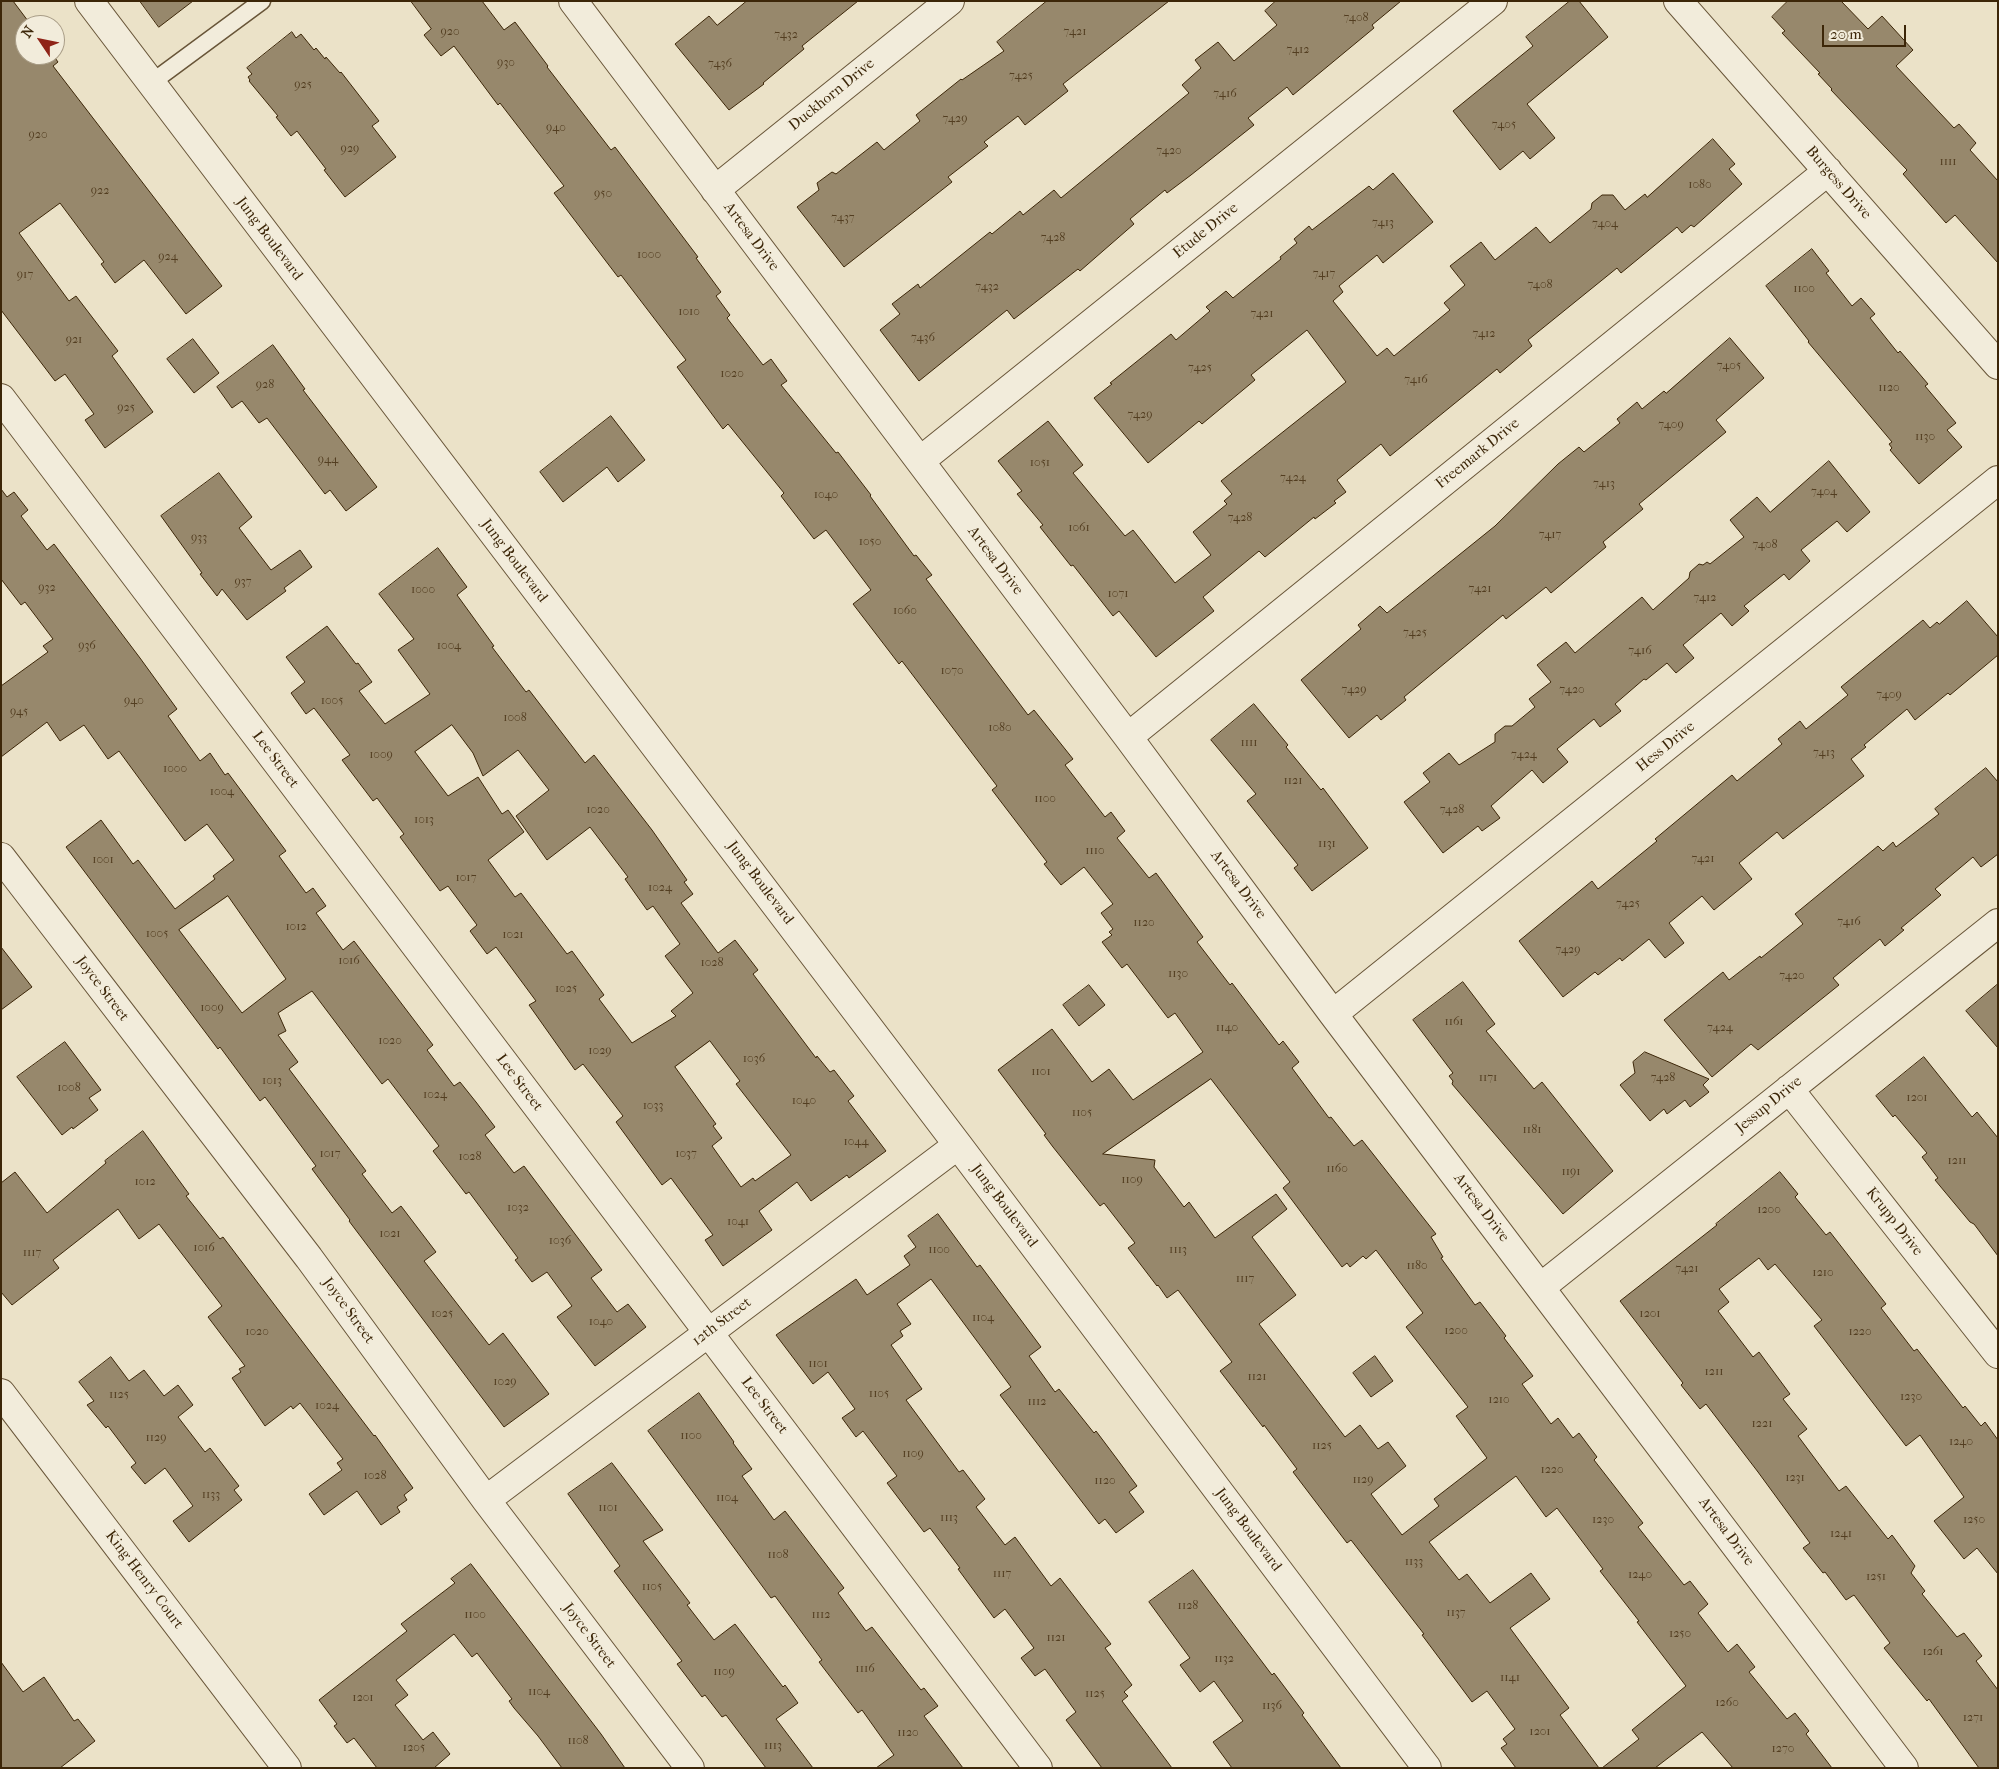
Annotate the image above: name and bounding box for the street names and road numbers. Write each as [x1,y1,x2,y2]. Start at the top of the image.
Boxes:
street label: Duckhorn Drive [786,55,878,135]
street label: Burgess Drive [1801,143,1875,223]
street label: Jung Boulevard [232,194,306,284]
street label: Artesa Drive [719,199,783,275]
street label: Etude Drive [1170,199,1242,263]
street label: Freemark Drive [1433,415,1523,493]
street label: Jung Boulevard [477,516,551,606]
street label: Artesa Drive [963,523,1027,599]
street label: Hess Drive [1633,718,1699,776]
street label: Lee Street [248,728,302,792]
street label: Jung Boulevard [723,838,797,928]
street label: Artesa Drive [1206,847,1270,923]
street label: Joyce Street [72,953,132,1025]
street label: Lee Street [492,1051,546,1115]
street label: Jessup Drive [1732,1073,1806,1137]
street label: Jung Boulevard [967,1161,1041,1251]
street label: Artesa Drive [1449,1170,1513,1246]
street label: Krupp Drive [1862,1184,1926,1260]
street label: Joyce Street [318,1275,378,1347]
street label: 12th Street [689,1294,755,1350]
street label: Lee Street [737,1374,791,1438]
street label: Jung Boulevard [1211,1485,1285,1575]
street label: Artesa Drive [1694,1494,1758,1570]
street label: King Henry Court [101,1527,187,1633]
street label: Joyce Street [559,1600,619,1672]

